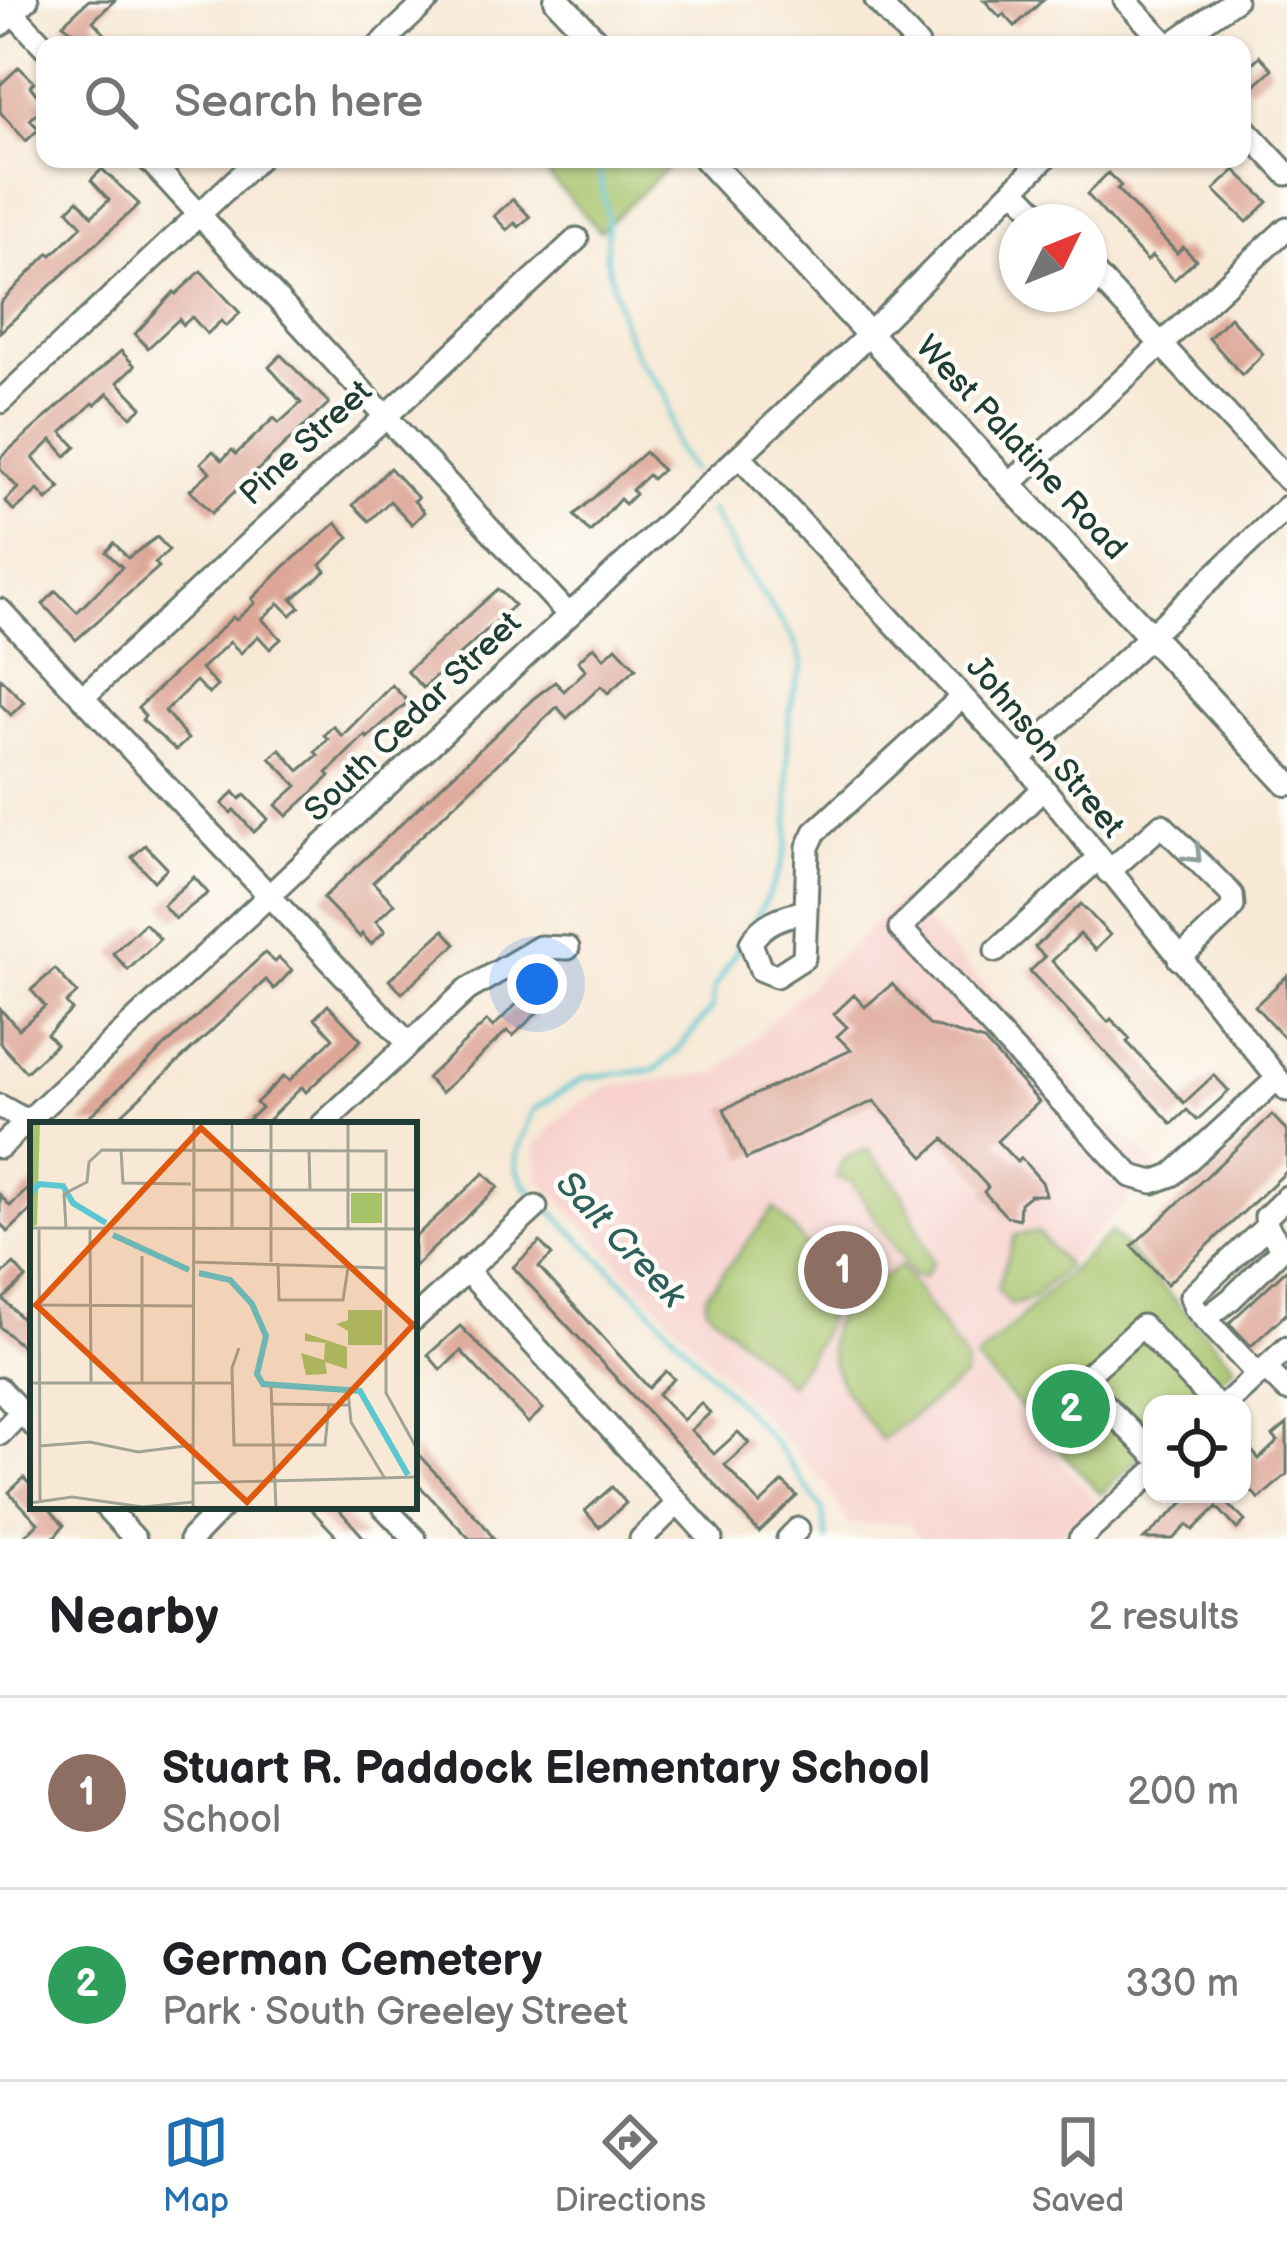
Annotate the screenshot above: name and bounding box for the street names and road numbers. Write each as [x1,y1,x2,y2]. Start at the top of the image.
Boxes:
street label: West Palatine Road [907,328,1135,568]
street label: Pine Street [232,372,380,514]
street label: South Cedar Street [296,603,530,831]
street label: Johnson Street [957,648,1133,846]

